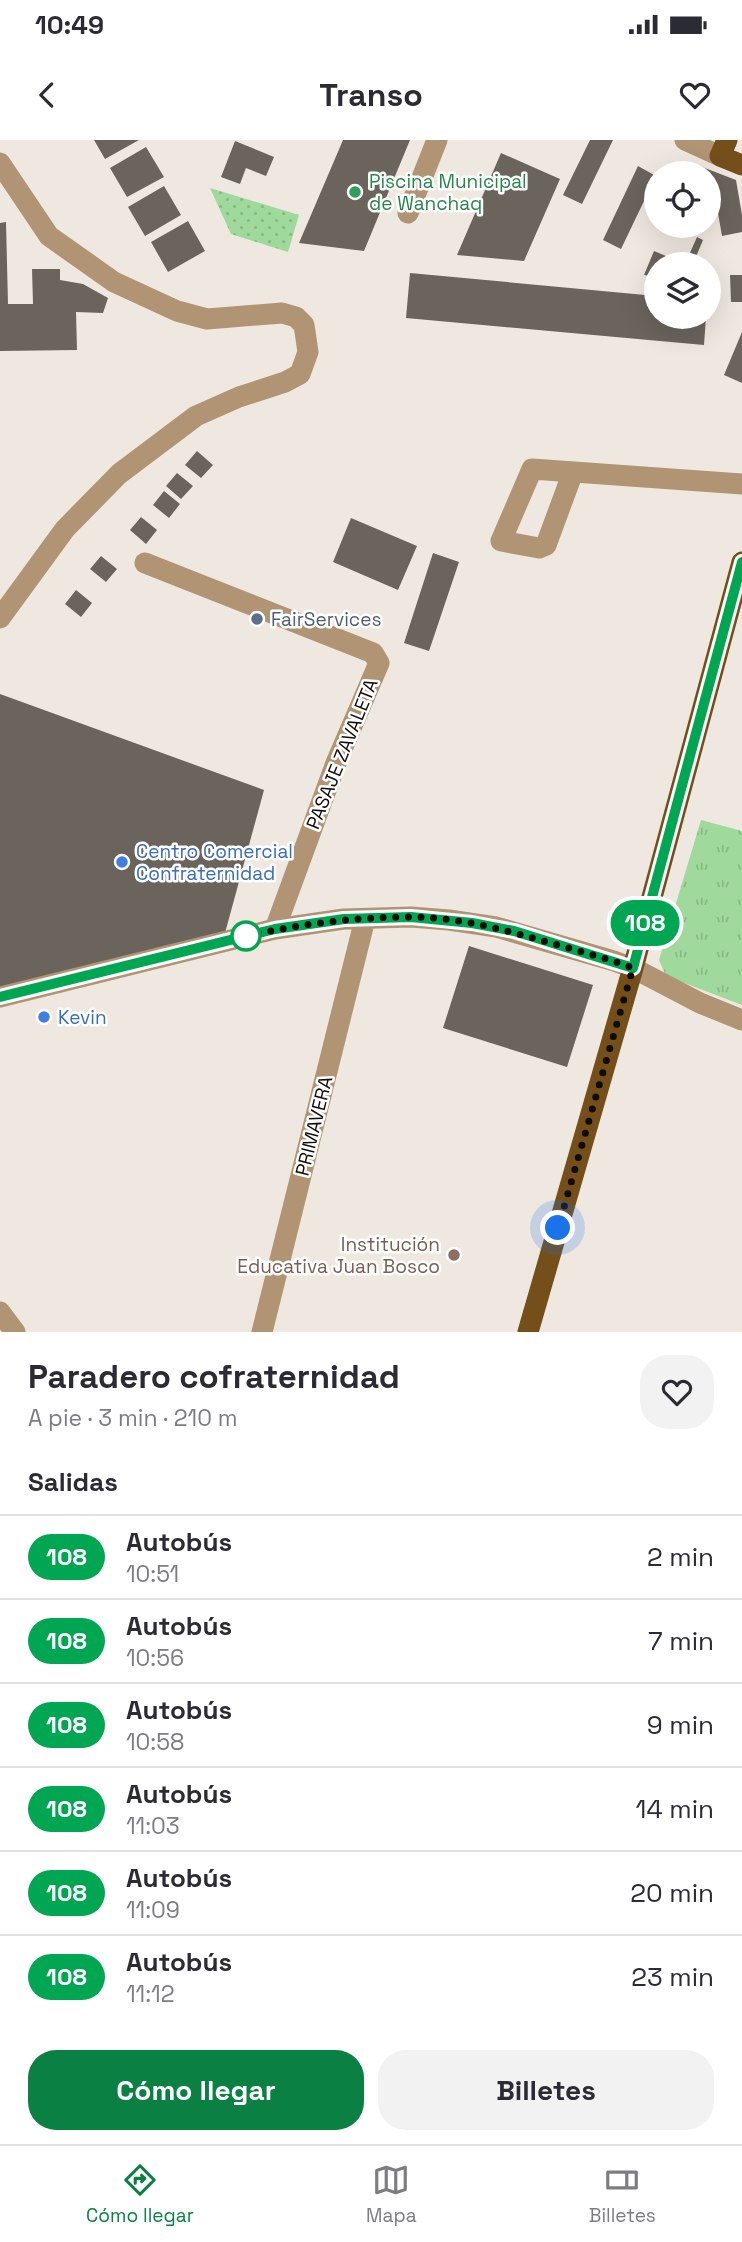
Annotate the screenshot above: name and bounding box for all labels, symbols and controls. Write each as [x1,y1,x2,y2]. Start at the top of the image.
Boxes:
text: 10:49 [35,8,104,42]
text: Transo [319,75,423,115]
icon: back [28,76,66,114]
icon: heart [676,76,714,114]
map controls [644,161,721,329]
button: locate [644,161,721,238]
place label: Piscina Municipal de Wanchaq [369,169,527,216]
marker: Piscina Municipal de Wanchaq [347,184,363,200]
button: layers [644,252,721,329]
place label: FairServices [271,607,381,632]
marker: FairServices [249,611,265,627]
street label: PASAJE ZAVALETA [300,675,384,833]
place label: Centro Comercial Confraternidad [136,839,293,886]
marker: Centro Comercial Confraternidad [114,854,130,870]
line badge: 108 [605,900,685,946]
text: 108 [625,907,665,938]
unlabelled marker [231,921,261,951]
place label: Kevin [58,1005,107,1030]
marker: Kevin [36,1009,52,1025]
street label: PRIMAVERA [290,1074,338,1178]
your location [540,1210,575,1245]
place label: Institución Educativa Juan Bosco [237,1232,440,1279]
marker: Institución Educativa Juan Bosco [446,1247,462,1263]
button: heart [640,1355,714,1429]
text: Paradero cofraternidad [28,1356,400,1398]
text: A pie · 3 min · 210 m [28,1403,238,1433]
text: Salidas [28,1465,118,1499]
text: Autobús [126,1525,232,1559]
text: 2 min [647,1540,714,1574]
text: 108 [46,1541,87,1572]
text: 10:51 [126,1559,179,1589]
text: Autobús [126,1609,232,1643]
text: 7 min [648,1624,714,1658]
text: 108 [46,1625,87,1656]
text: 10:56 [126,1643,184,1673]
text: Autobús [126,1693,232,1727]
text: 9 min [647,1708,714,1742]
text: 108 [46,1709,87,1740]
text: 10:58 [126,1727,184,1757]
text: Autobús [126,1777,232,1811]
text: 14 min [636,1792,714,1826]
text: 108 [46,1793,87,1824]
text: 11:03 [126,1811,180,1841]
text: Autobús [126,1861,232,1895]
text: 20 min [630,1876,714,1910]
text: 108 [46,1877,87,1908]
text: 11:09 [126,1895,180,1925]
text: Autobús [126,1945,232,1979]
text: 23 min [631,1960,714,1994]
text: 108 [46,1961,87,1992]
text: 11:12 [126,1979,175,2009]
button: Cómo llegar [28,2050,364,2130]
button: Billetes [378,2050,714,2130]
tab: Cómo llegar [86,2161,194,2228]
tab: Mapa [366,2161,417,2228]
tab: Billetes [589,2161,656,2228]

